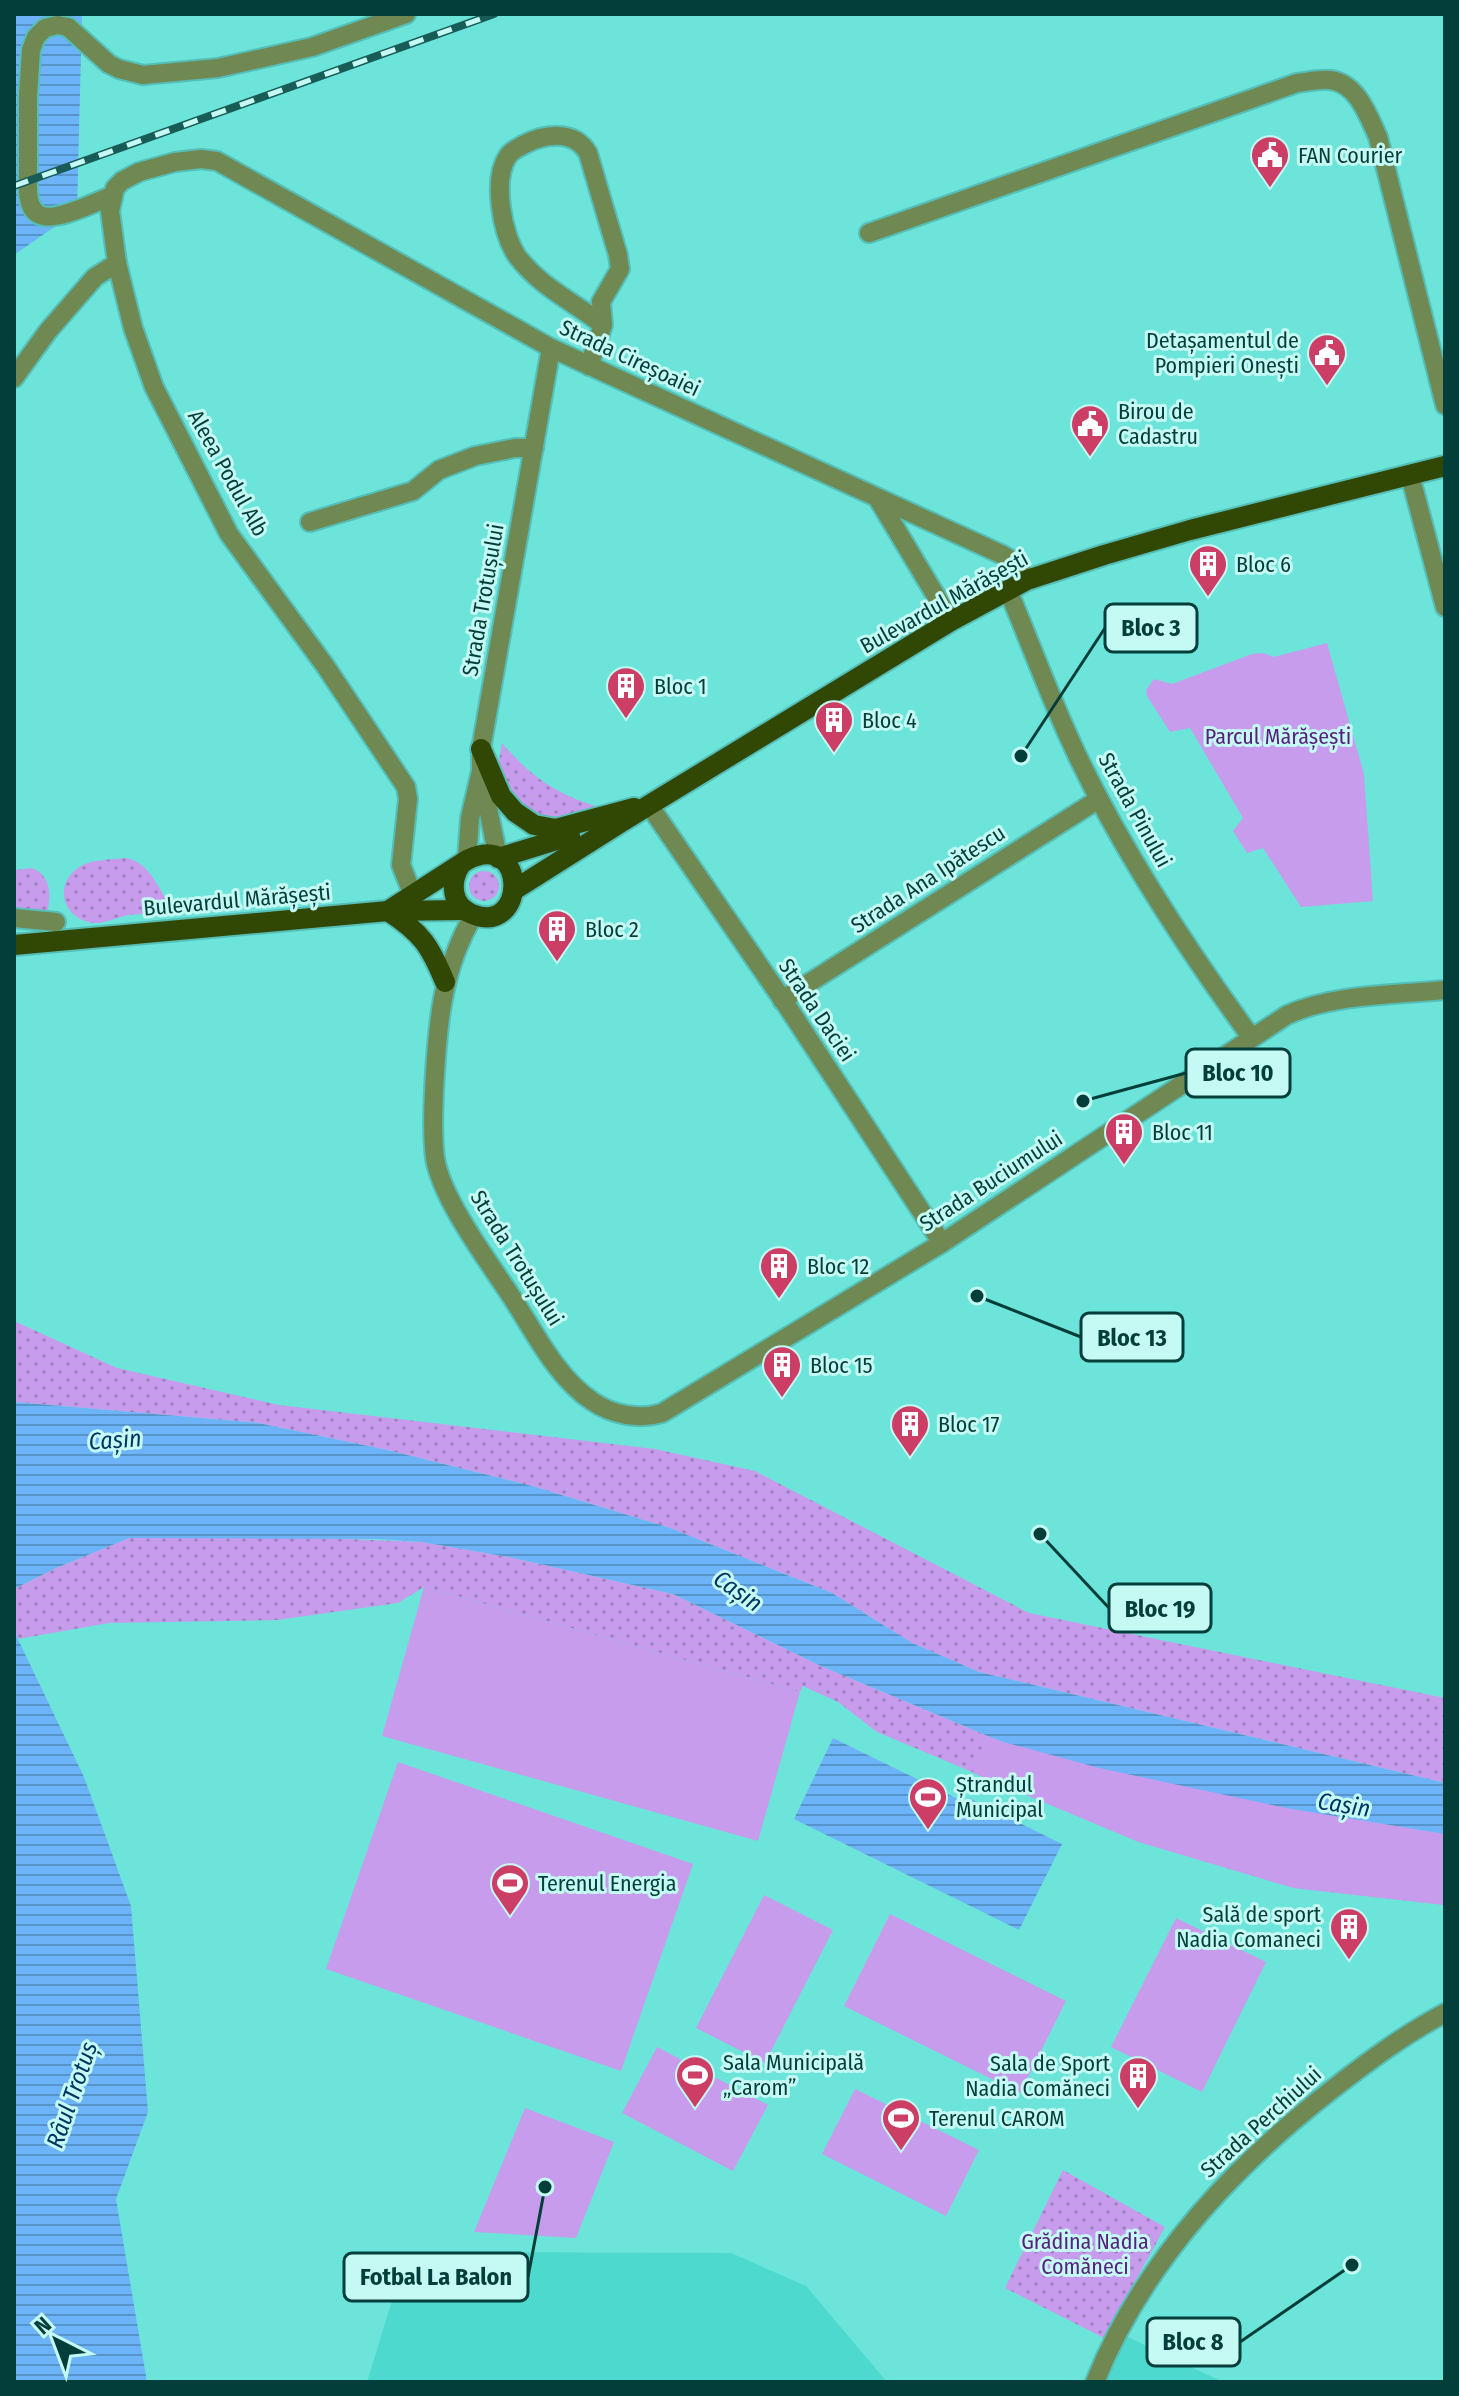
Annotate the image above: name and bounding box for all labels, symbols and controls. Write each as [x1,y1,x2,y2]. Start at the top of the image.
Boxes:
public building icon: FAN Courier [1249,134,1291,189]
place label: FAN Courier [1298,142,1403,169]
street label: Strada Cireșoaiei [556,314,704,402]
place label: Detașamentul de Pompieri Onești [1146,327,1299,379]
public building icon: Detașamentul de Pompieri Onești [1306,332,1348,387]
place label: Birou de Cadastru [1118,398,1198,450]
public building icon: Birou de Cadastru [1069,403,1111,458]
street label: Aleea Podul Alb [182,405,274,541]
street label: Strada Trotușului [456,522,510,678]
building icon: Bloc 6 [1187,543,1229,598]
street label: Bulevardul Mărășești [855,545,1033,659]
place label: Bloc 6 [1236,551,1291,578]
callout: Bloc 3 [1105,604,1197,652]
text: Bloc 3 [1121,614,1181,642]
building icon: Bloc 1 [605,665,647,720]
place label: Bloc 1 [654,673,706,700]
building icon: Bloc 4 [813,699,855,754]
place label: Bloc 4 [862,707,917,734]
park label: Parcul Mărășești [1205,723,1351,750]
street label: Strada Pinului [1092,748,1178,872]
street label: Strada Ana Ipătescu [846,819,1010,939]
street label: Bulevardul Mărășești [142,878,332,922]
building icon: Bloc 2 [536,908,578,963]
place label: Bloc 2 [585,916,639,943]
street label: Strada Daciei [773,953,861,1067]
callout: Bloc 10 [1186,1049,1290,1097]
text: Bloc 10 [1202,1059,1274,1087]
building icon: Bloc 11 [1103,1111,1145,1166]
place label: Bloc 11 [1152,1119,1213,1146]
street label: Strada Buciumului [914,1125,1068,1237]
street label: Strada Trotușului [465,1185,569,1331]
building icon: Bloc 12 [758,1245,800,1300]
place label: Bloc 12 [807,1253,869,1280]
callout: Bloc 13 [1081,1313,1183,1361]
text: Bloc 13 [1097,1324,1167,1352]
building icon: Bloc 15 [761,1344,803,1399]
place label: Bloc 15 [810,1352,873,1379]
building icon: Bloc 17 [889,1403,931,1458]
place label: Bloc 17 [938,1411,999,1438]
water label: Cașin [88,1424,142,1457]
water label: Cașin [708,1564,768,1618]
callout: Bloc 19 [1109,1584,1211,1632]
text: Bloc 19 [1125,1595,1195,1623]
place label: Ștrandul Municipal [956,1771,1043,1823]
sports icon: Ștrandul Municipal [907,1776,949,1831]
water label: Cașin [1316,1787,1372,1824]
sports icon: Terenul Energia [489,1862,531,1917]
place label: Terenul Energia [538,1870,676,1897]
place label: Sală de sport Nadia Comaneci [1176,1901,1322,1953]
building icon: Sală de sport Nadia Comaneci [1328,1906,1370,1961]
water label: Râul Trotuș [41,2038,104,2152]
place label: Sala Municipală „Carom” [723,2049,864,2101]
place label: Sala de Sport Nadia Comăneci [965,2050,1111,2102]
sports icon: Sala Municipală „Carom” [674,2054,716,2109]
building icon: Sala de Sport Nadia Comăneci [1117,2055,1159,2110]
street label: Strada Perchiului [1195,2061,1327,2183]
sports icon: Terenul CAROM [880,2097,922,2152]
place label: Terenul CAROM [929,2105,1065,2132]
park label: Grădina Nadia Comăneci [1021,2228,1149,2280]
callout: Fotbal La Balon [344,2253,528,2301]
text: Fotbal La Balon [360,2263,512,2291]
north arrow [16,2300,96,2380]
text: N [29,2311,57,2340]
callout: Bloc 8 [1147,2318,1240,2366]
text: Bloc 8 [1163,2328,1224,2356]

